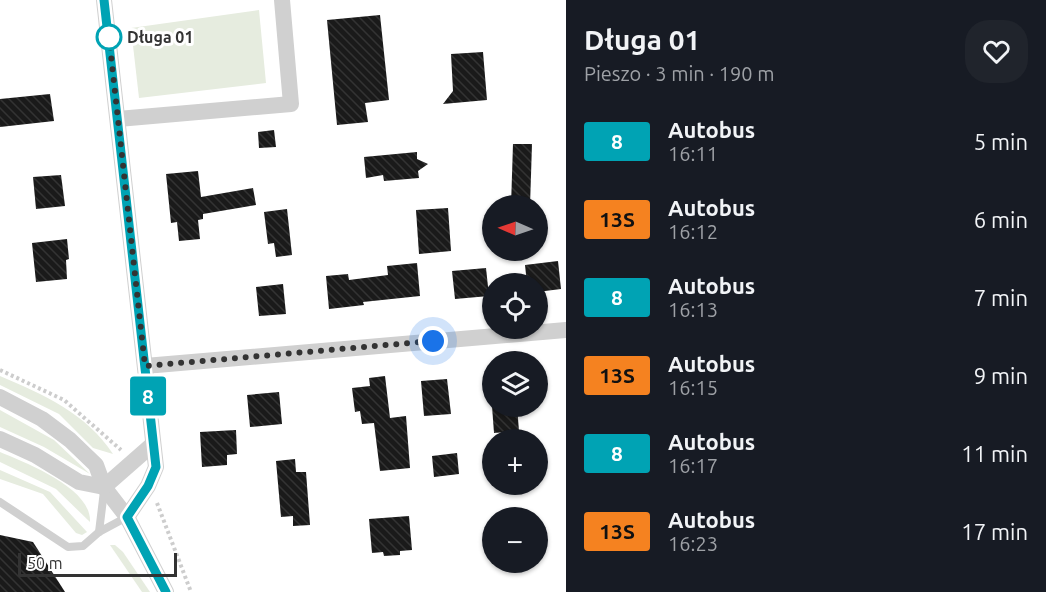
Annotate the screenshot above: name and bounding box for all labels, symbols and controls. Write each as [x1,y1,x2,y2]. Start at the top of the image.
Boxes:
button: heart [965,20,1028,83]
marker: Długa 01 [96,24,122,50]
text: Długa 01 [584,24,700,55]
place label: Długa 01 [127,28,193,46]
text: Pieszo · 3 min · 190 m [584,62,774,85]
text: Autobus [668,117,755,142]
text: 8 [611,129,623,153]
text: 5 min [974,129,1028,154]
text: 16:11 [668,142,718,165]
north arrow [482,195,548,261]
map controls [482,195,548,573]
text: Autobus [668,195,755,220]
text: 13S [599,207,635,231]
text: 6 min [974,207,1028,232]
text: 16:12 [668,220,718,243]
button: locate [482,273,548,339]
text: Autobus [668,273,755,298]
text: 8 [611,285,623,309]
text: 7 min [974,285,1028,310]
text: 16:13 [668,298,718,321]
your location [418,326,448,356]
button: layers [482,351,548,417]
text: Autobus [668,351,755,376]
text: 13S [599,363,635,387]
text: 9 min [974,363,1028,388]
line badge: 8 [128,376,168,416]
text: 16:15 [668,376,718,399]
text: 8 [142,384,154,408]
button: + [482,429,548,495]
text: Autobus [668,429,755,454]
text: 8 [611,441,623,465]
text: 11 min [961,441,1028,466]
text: 16:17 [668,454,718,477]
button: − [482,507,548,573]
text: Autobus [668,507,755,532]
text: 13S [599,519,635,543]
text: 17 min [961,519,1028,544]
text: 16:23 [668,532,718,555]
scale bar [18,550,177,578]
text: 50 m [27,554,63,572]

